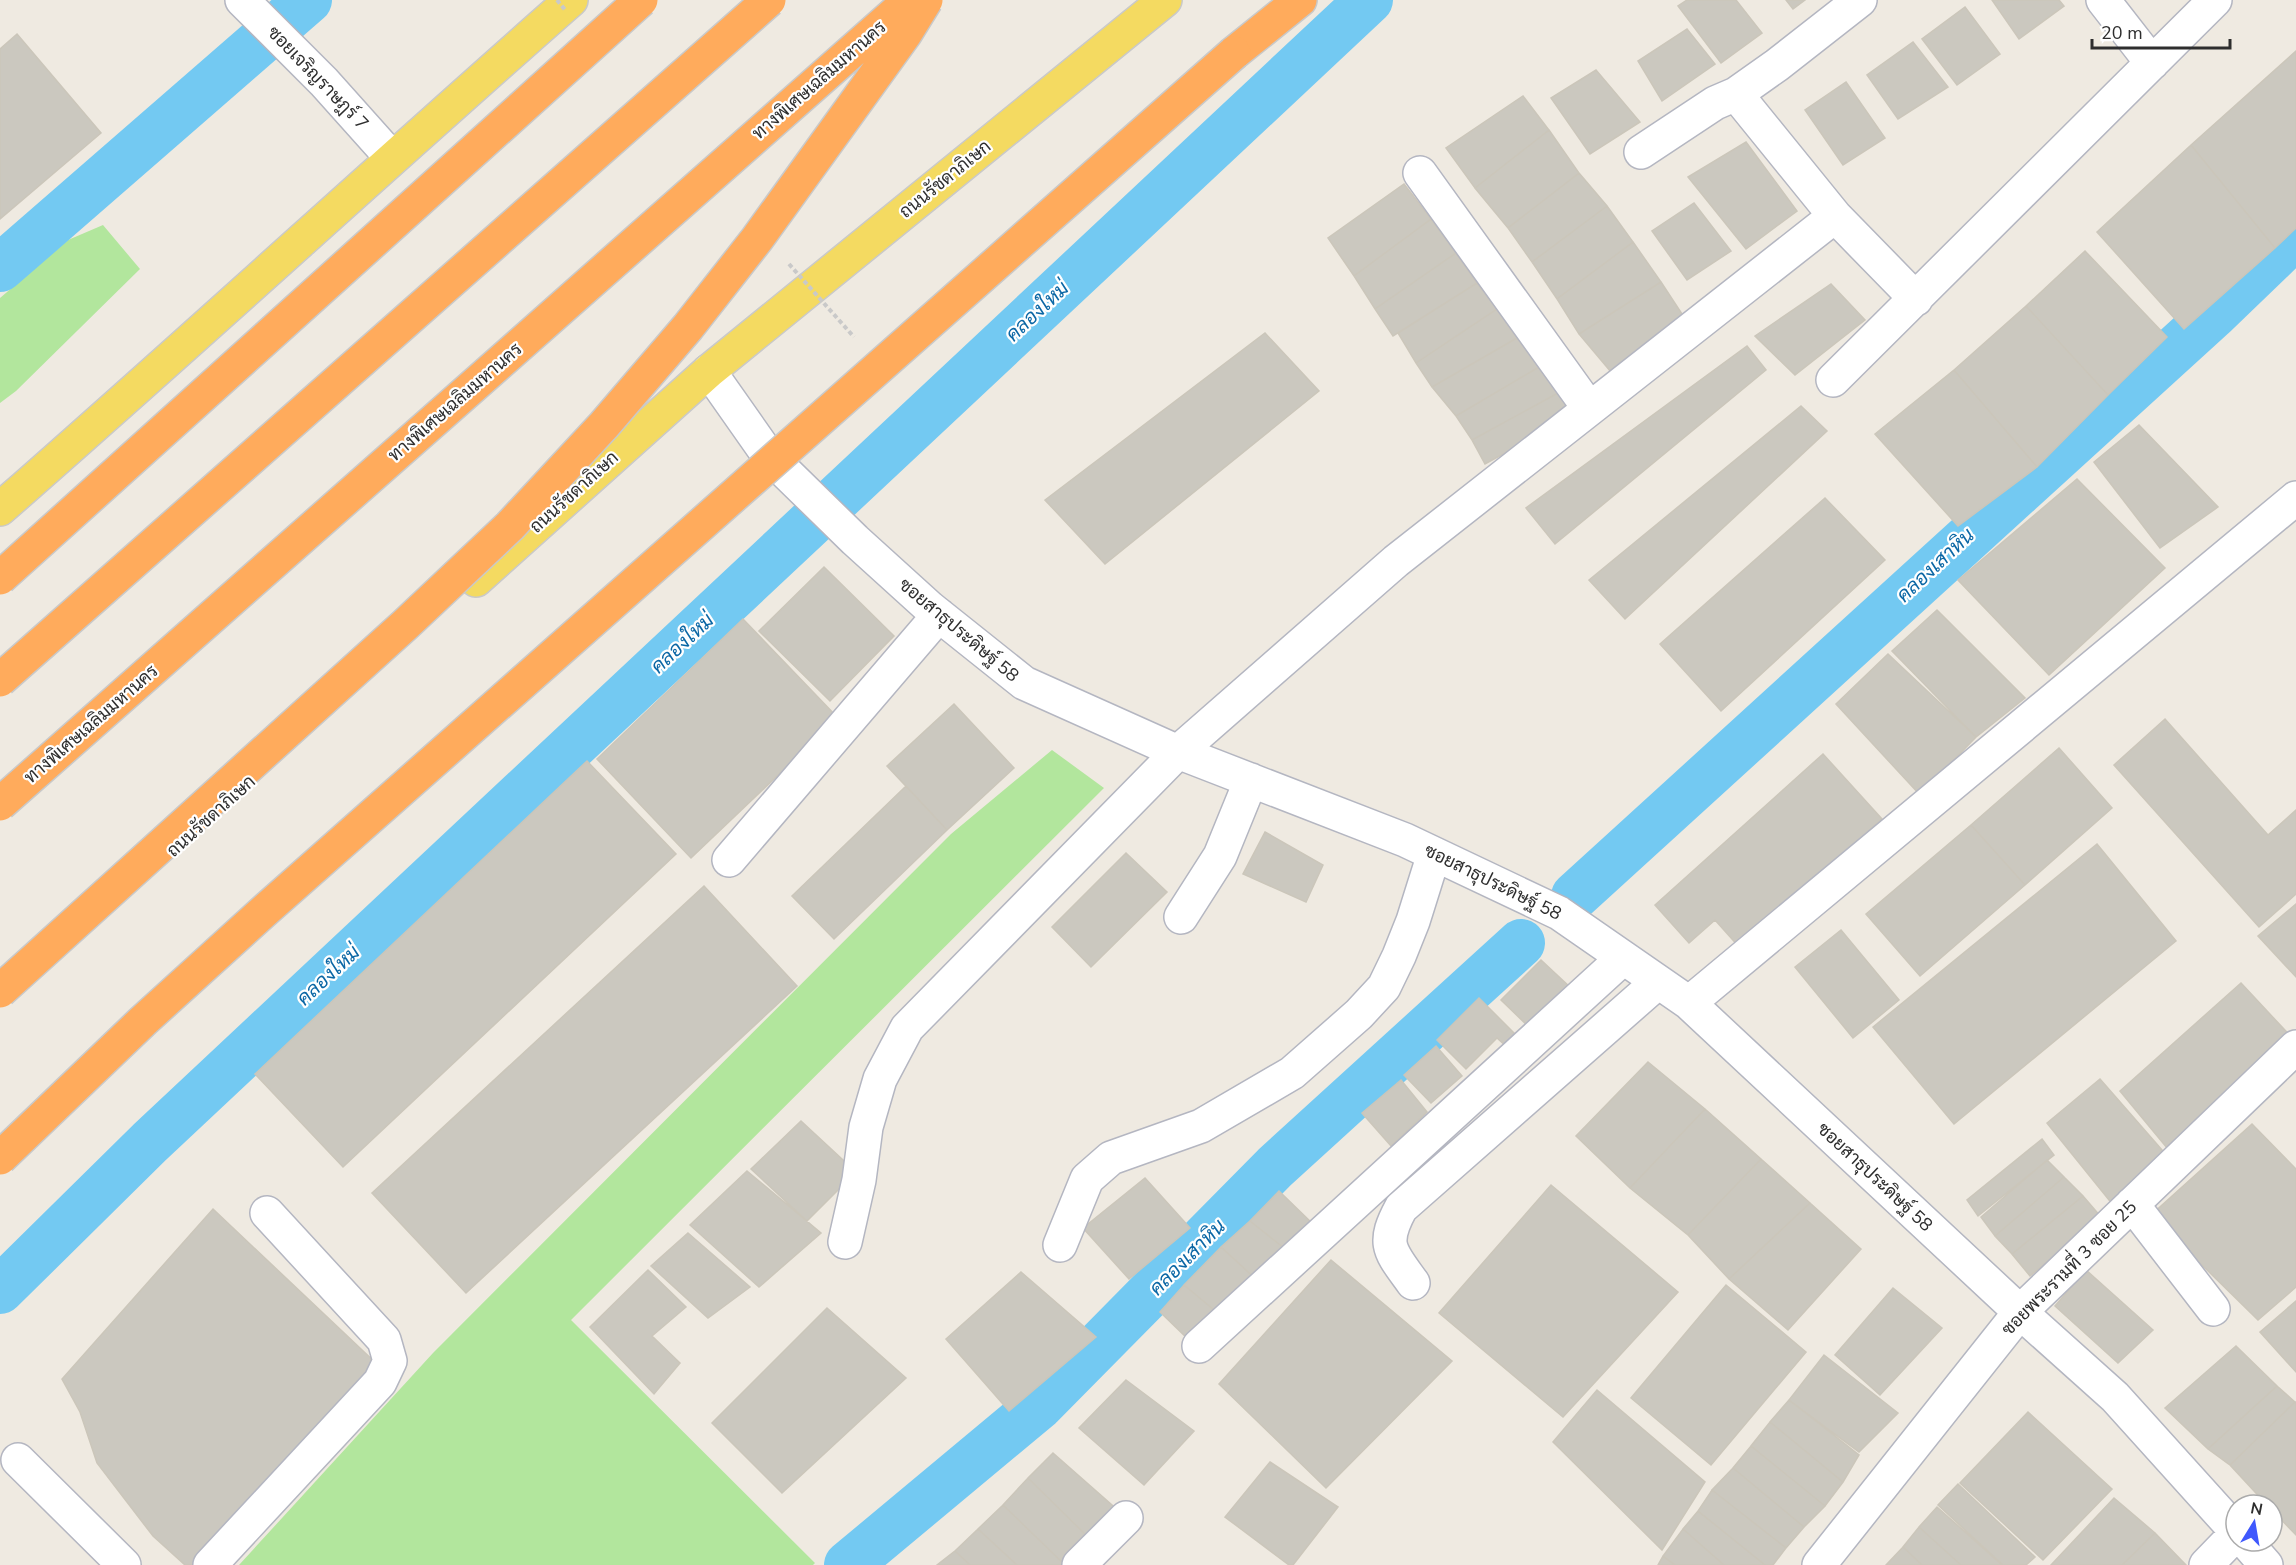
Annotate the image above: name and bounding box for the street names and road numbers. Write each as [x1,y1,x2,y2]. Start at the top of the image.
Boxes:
street label: ทางพิเศษเฉลิมมหานคร [747,15,891,145]
street label: ซอยเจริญราษฎร์ 7 [262,20,375,135]
street label: ถนนรัชดาภิเษก [894,135,996,223]
street label: ทางพิเศษเฉลิมมหานคร [383,337,527,467]
street label: ถนนรัชดาภิเษก [524,446,624,538]
street label: ซอยสาธุประดิษฐ์ 58 [894,572,1025,687]
street label: ทางพิเศษเฉลิมมหานคร [19,659,163,789]
street label: ถนนรัชดาภิเษก [161,770,261,862]
street label: ซอยสาธุประดิษฐ์ 58 [1420,837,1566,926]
street label: ซอยสาธุประดิษฐ์ 58 [1812,1116,1939,1237]
street label: ซอยพระรามที่ 3 ซอย 25 [1993,1192,2142,1341]

